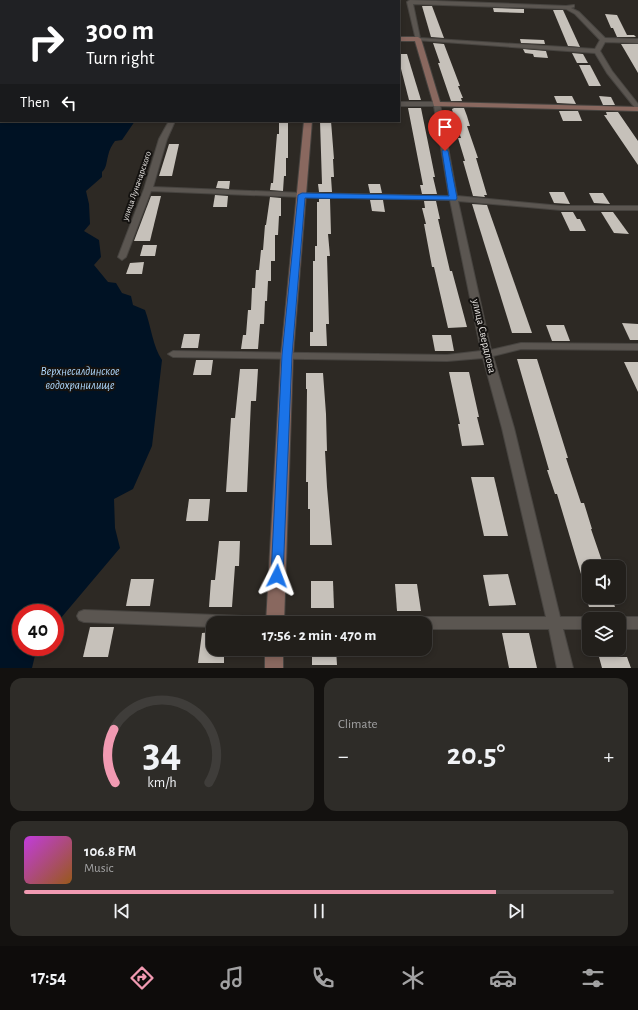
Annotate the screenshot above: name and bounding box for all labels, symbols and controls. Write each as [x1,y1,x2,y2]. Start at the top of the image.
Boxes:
icon: right [20,16,72,68]
text: 300 m [86,17,154,45]
text: Turn right [86,50,155,68]
icon: left [58,92,80,114]
text: Then [20,95,50,110]
pin [428,110,462,151]
icon: arrive [434,116,456,138]
street label: улица Луначарского [121,150,153,223]
street label: улица Свердлова [470,297,498,374]
water label: Верхнесалдинское водохранилище [41,365,120,392]
position arrow [256,555,298,597]
map controls [582,560,626,656]
button: sound [582,560,626,604]
speed limit sign: 40 [12,604,64,656]
button: layers [582,612,626,656]
text: 17:56 · 2 min · 470 m [262,628,376,643]
text: Climate [338,718,377,731]
text: 34 [143,732,181,773]
text: 20.5° [447,740,505,770]
text: − [338,745,349,767]
text: + [603,745,614,767]
text: km/h [147,775,177,789]
text: 106.8 FM [84,844,136,859]
text: Music [84,862,114,875]
icon: previous [111,900,133,922]
icon: pause [308,900,330,922]
icon: next [505,900,527,922]
icon: directions [128,964,156,992]
icon: music [218,964,246,992]
icon: phone [309,964,337,992]
icon: climate [399,964,427,992]
icon: car [489,964,517,992]
icon: filters [579,964,607,992]
text: 17:54 [31,969,66,987]

